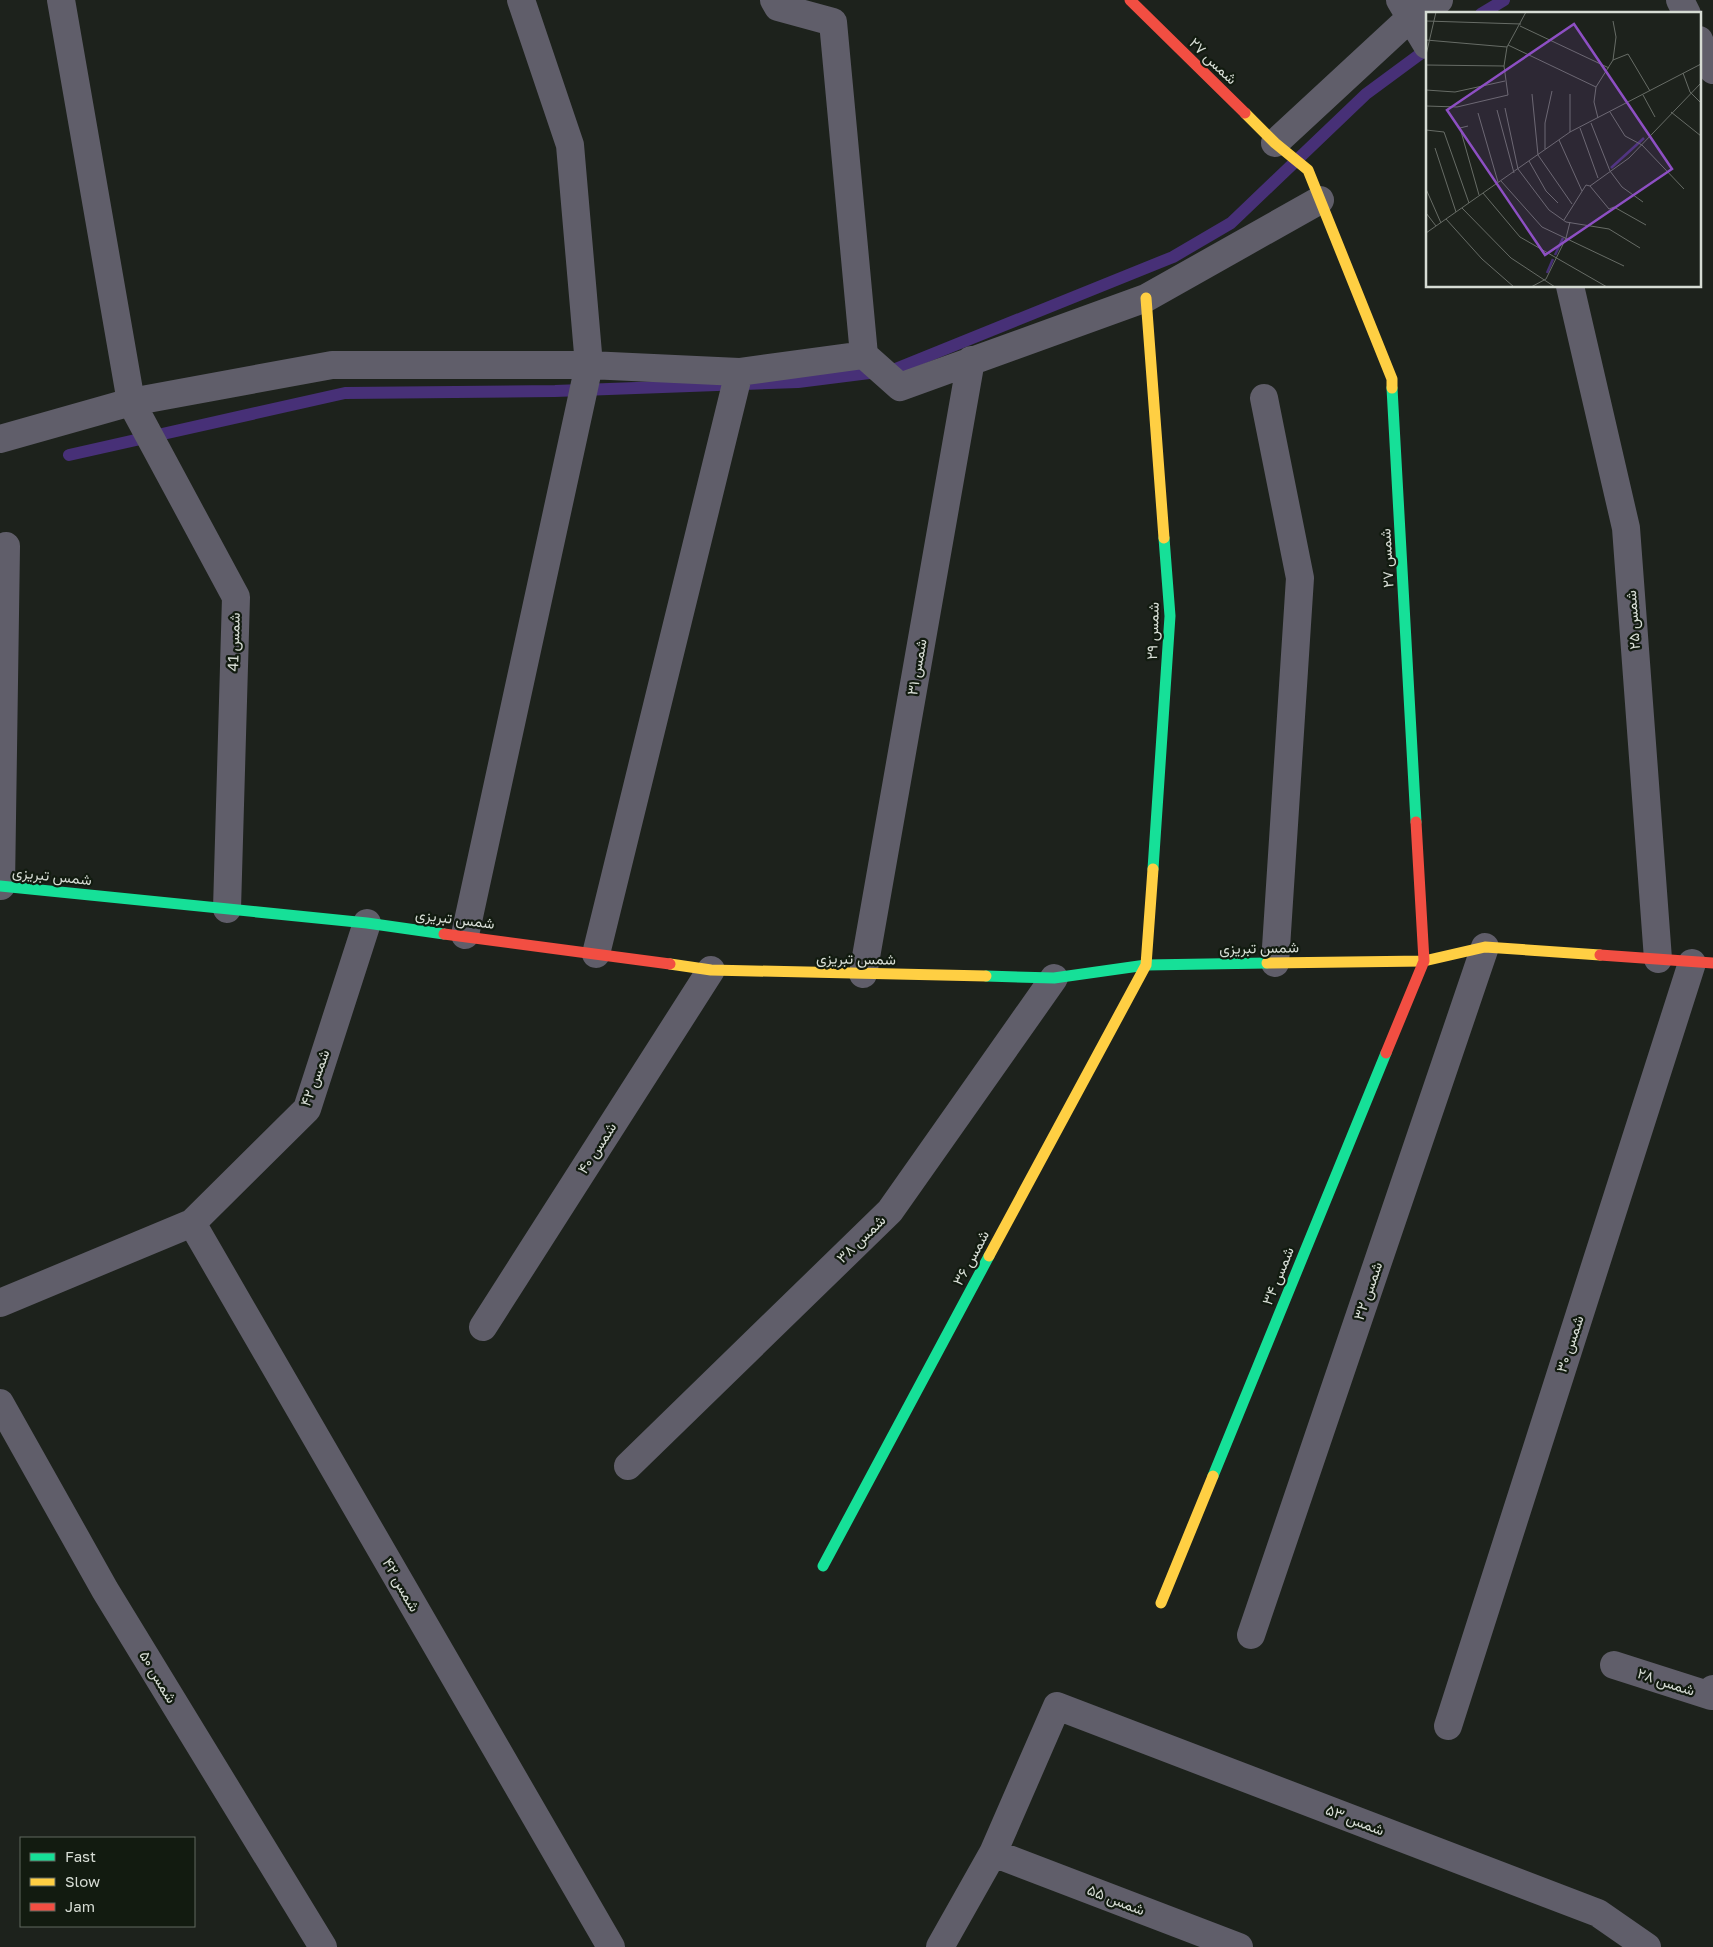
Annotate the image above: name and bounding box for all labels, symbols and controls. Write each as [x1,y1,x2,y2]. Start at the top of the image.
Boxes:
inset map [1426,12,1700,288]
street label: شمس ۲۷ [1185,33,1241,89]
street label: شمس ۲۷ [1375,528,1399,588]
street label: شمس ۲۵ [1621,589,1645,650]
street label: شمس ۲۹ [1142,602,1164,660]
street label: شمس 41 [223,612,245,672]
street label: شمس ۳۱ [902,637,932,697]
street label: شمس تبریزی [11,862,93,890]
street label: شمس تبریزی [414,904,496,934]
street label: شمس تبریزی [1219,937,1299,959]
street label: شمس تبریزی [816,948,896,970]
street label: شمس ۴۲ [295,1047,335,1109]
street label: شمس ۴۰ [573,1118,621,1178]
street label: شمس ۳۸ [832,1210,890,1268]
street label: شمس ۳۶ [948,1227,994,1289]
street label: شمس ۳۴ [1257,1244,1299,1308]
street label: شمس ۳۲ [1349,1259,1387,1323]
street label: شمس ۳۰ [1551,1313,1589,1375]
street label: شمس ۴۲ [378,1554,425,1616]
street label: شمس ۵۰ [135,1647,182,1707]
street label: شمس ۲۸ [1635,1663,1698,1701]
street label: شمس ۵۳ [1323,1800,1387,1840]
legend [20,1837,195,1927]
text: Fast [65,1847,96,1865]
text: Slow [65,1872,100,1890]
street label: شمس ۵۵ [1084,1880,1148,1920]
text: Jam [65,1897,95,1915]

